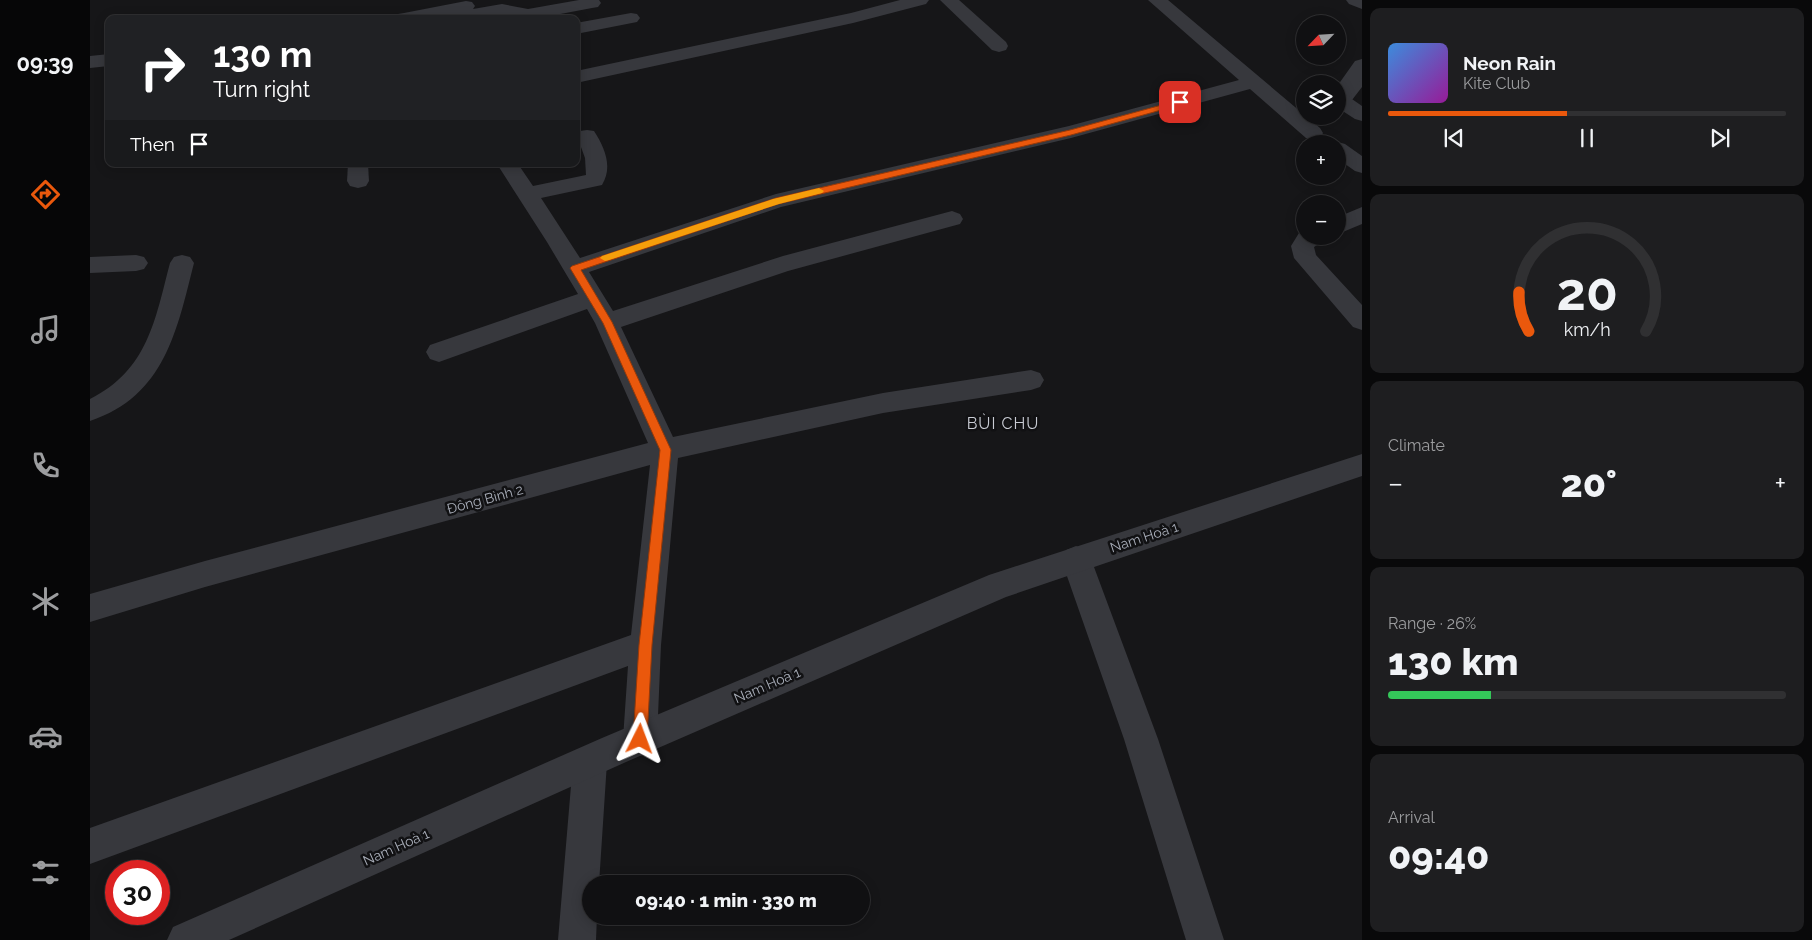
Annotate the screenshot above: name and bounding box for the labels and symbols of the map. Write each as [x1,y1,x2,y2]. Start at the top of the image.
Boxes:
north arrow [1296,15,1346,65]
pin [1159,81,1201,123]
district label: BÙI CHU [967,413,1039,433]
street label: Đông Bình 2 [445,481,525,517]
street label: Nam Hoà 1 [1108,518,1180,556]
street label: Nam Hoà 1 [731,664,803,706]
position arrow [613,712,665,764]
street label: Nam Hoà 1 [361,825,431,869]
speed limit sign: 30 [105,860,170,925]

